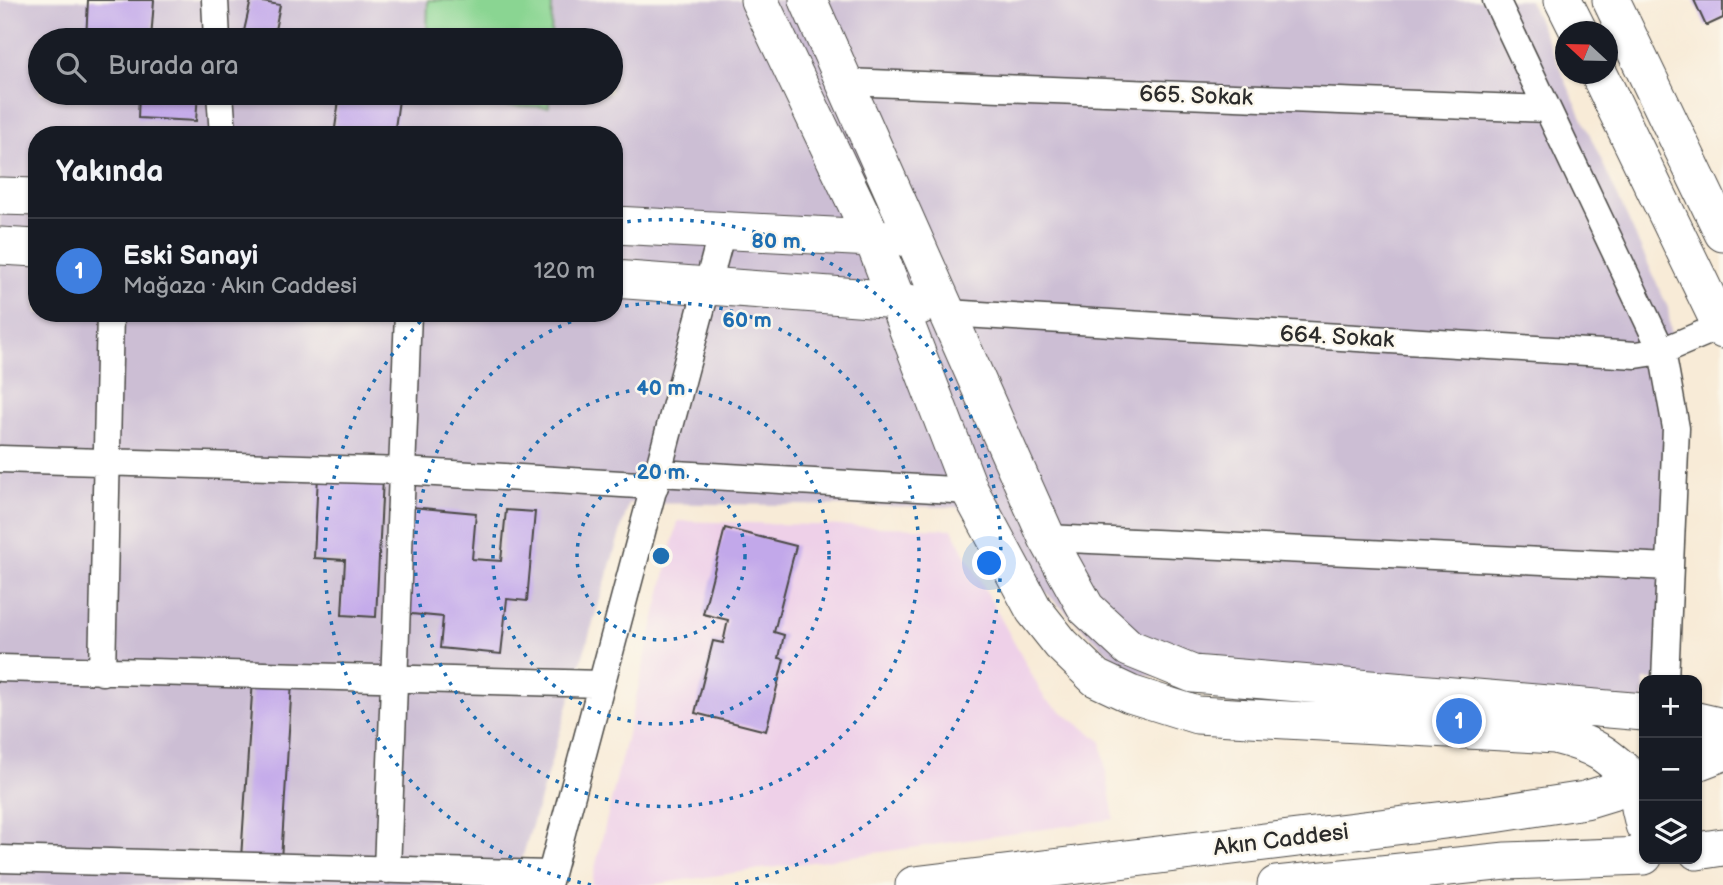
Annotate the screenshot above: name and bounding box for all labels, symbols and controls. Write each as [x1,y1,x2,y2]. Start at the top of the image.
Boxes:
north arrow [1555,21,1618,84]
search box [28,28,623,105]
icon: search [52,48,90,86]
text: Burada ara [108,51,239,82]
street label: 665. Sokak [1139,80,1254,112]
text: Yakında [56,154,163,190]
text: 80 m [751,229,801,254]
text: Eski Sanayi [123,241,258,272]
text: 1 [74,257,84,285]
text: 120 m [534,257,595,285]
text: Mağaza · Akın Caddesi [123,272,357,300]
text: 60 m [722,308,772,333]
street label: 664. Sokak [1279,320,1396,354]
text: 40 m [636,376,686,401]
text: 20 m [637,460,685,485]
centre of rings [649,544,673,568]
your location [972,546,1006,580]
map controls [1639,675,1702,864]
button: + [1639,675,1702,738]
pin: 1 [1436,695,1482,747]
button: − [1639,738,1702,801]
button: layers [1639,801,1702,864]
street label: Akın Caddesi [1212,818,1350,862]

